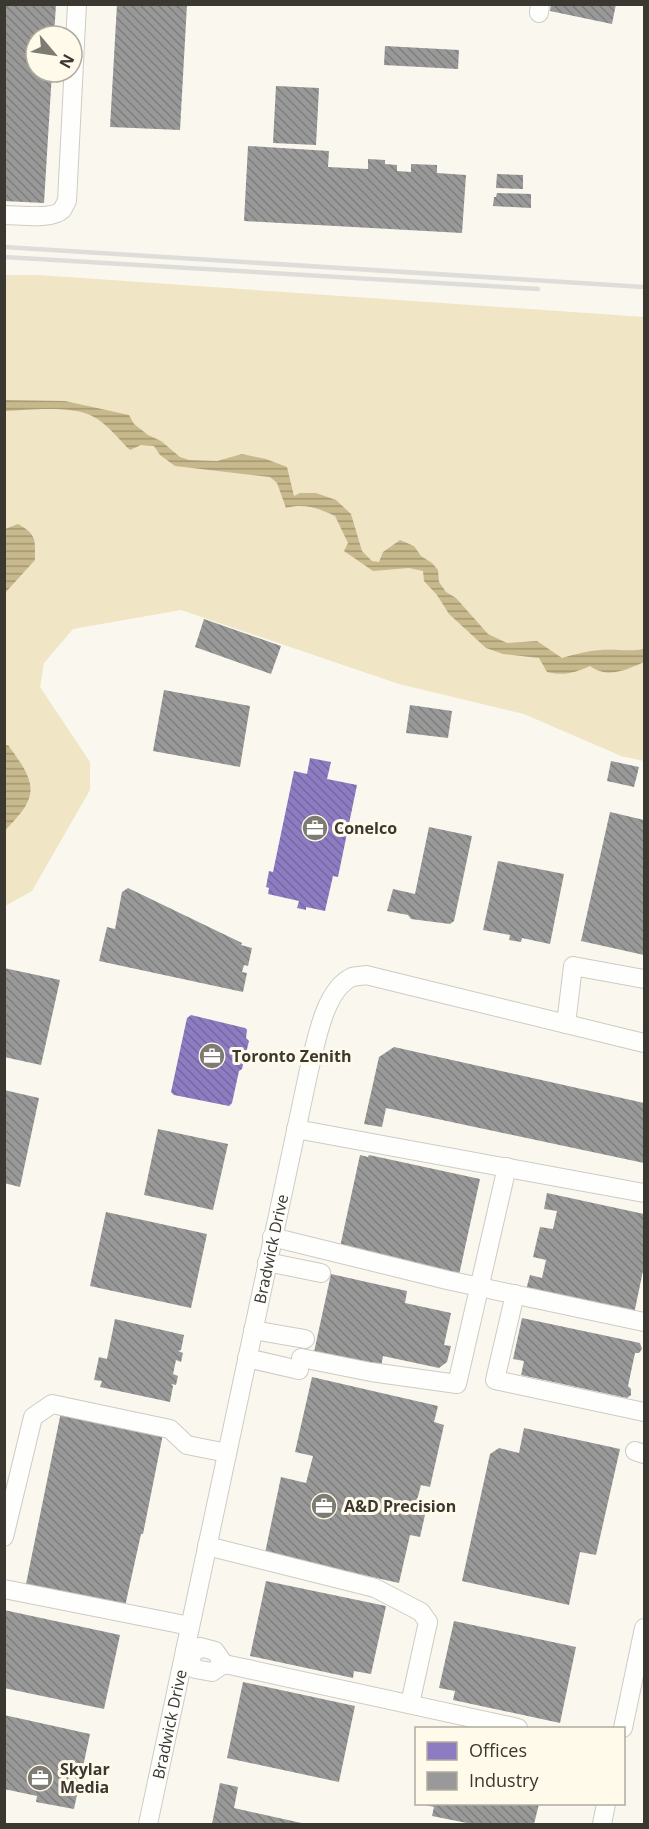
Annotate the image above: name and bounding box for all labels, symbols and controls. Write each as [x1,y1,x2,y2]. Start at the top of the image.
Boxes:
north arrow [24,24,84,84]
text: N [54,50,80,72]
office icon: Conelco [300,813,330,843]
place label: Conelco [334,817,397,839]
office icon: Toronto Zenith [197,1041,227,1071]
place label: Toronto Zenith [232,1045,351,1067]
street label: Bradwick Drive [248,1192,293,1306]
office icon: A&D Precision [309,1491,339,1521]
place label: A&D Precision [344,1495,456,1517]
street label: Bradwick Drive [147,1667,192,1781]
legend [415,1727,625,1805]
text: Offices [469,1738,527,1762]
place label: Skylar Media [60,1758,110,1798]
office icon: Skylar Media [25,1763,55,1793]
text: Industry [469,1768,539,1792]

